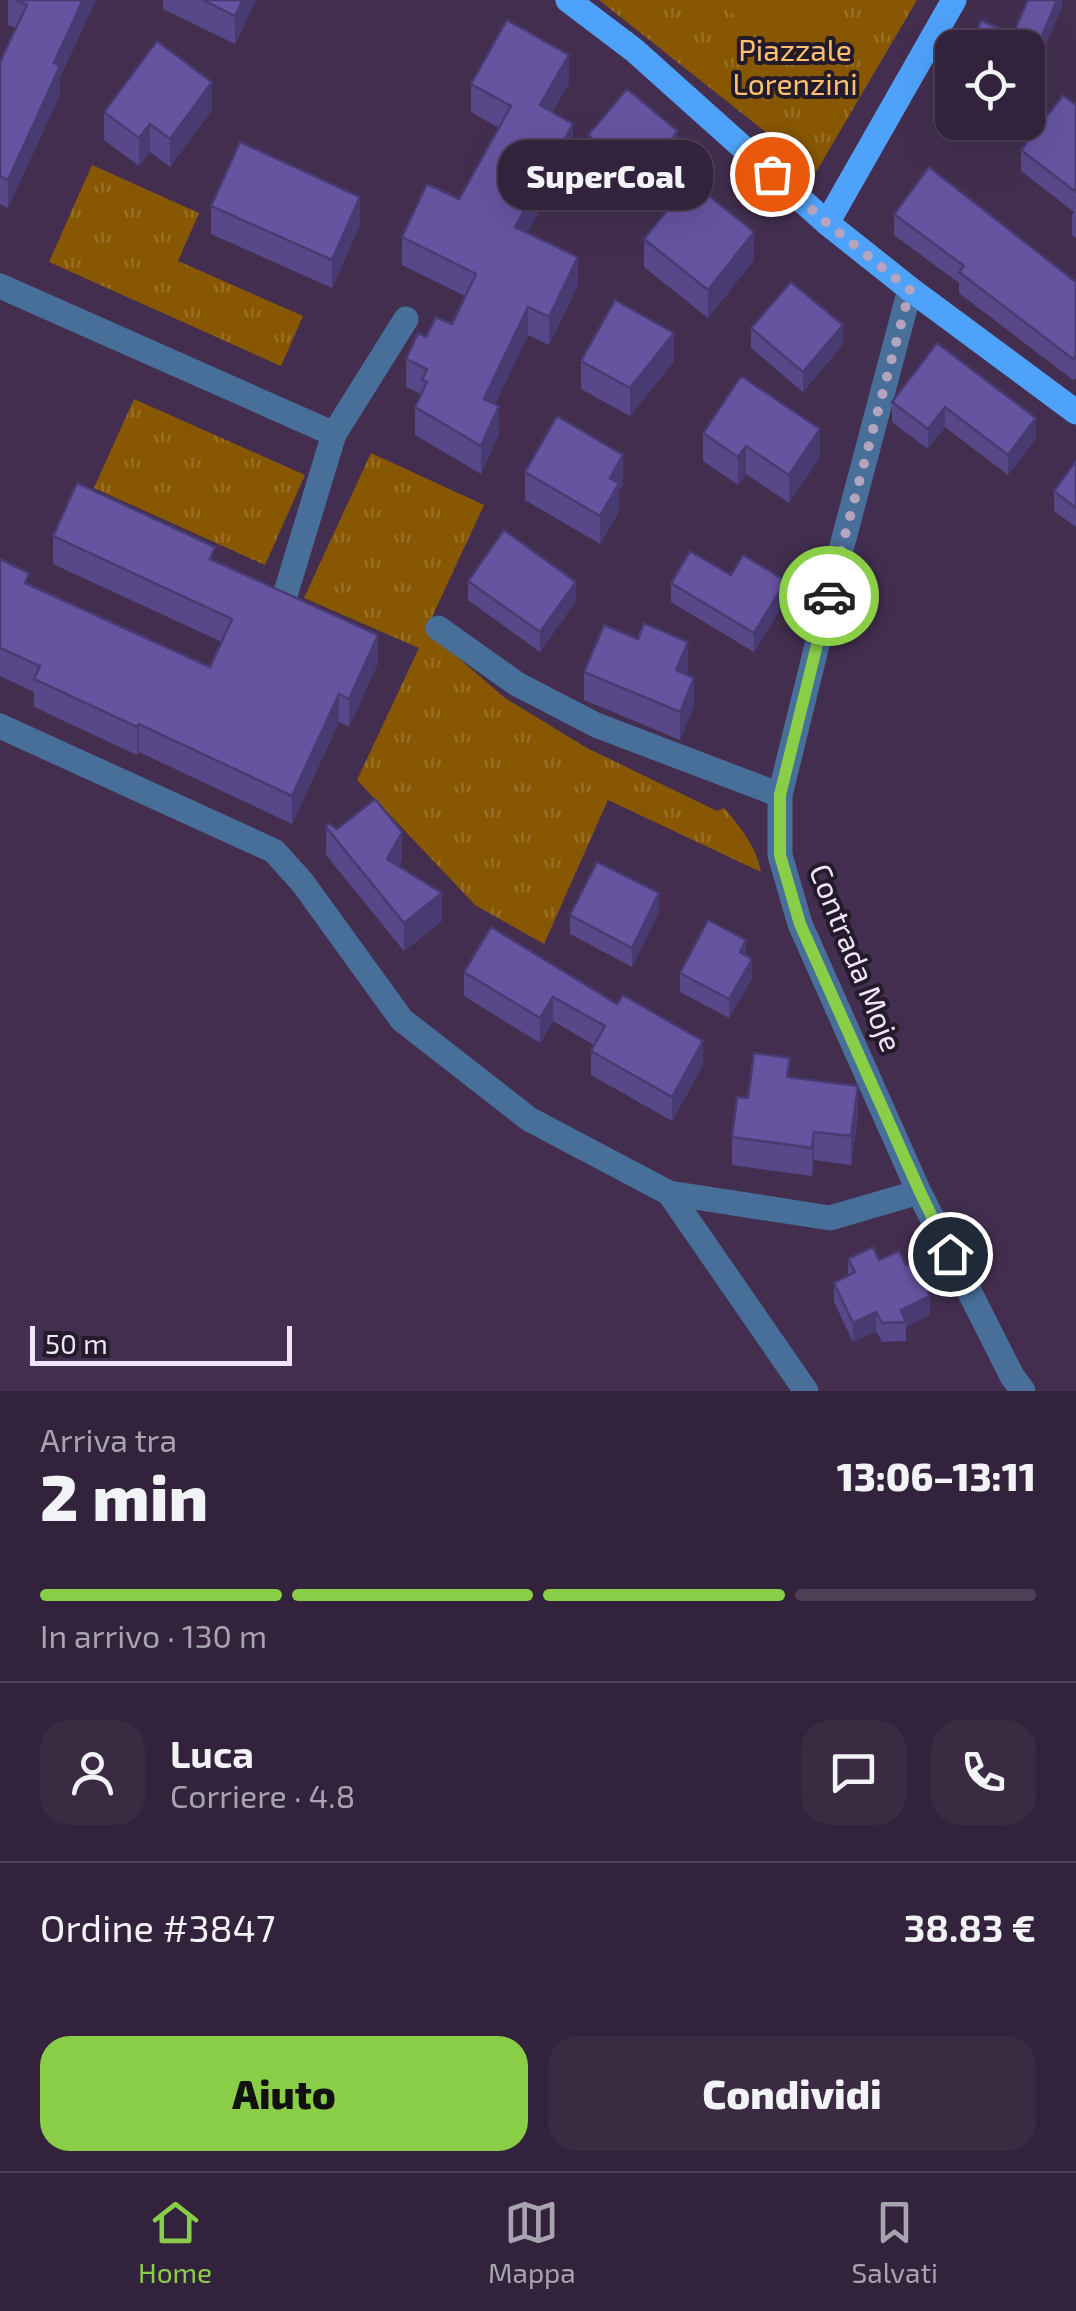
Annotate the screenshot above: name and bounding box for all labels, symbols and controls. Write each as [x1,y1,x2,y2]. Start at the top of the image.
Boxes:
map controls [935,30,1045,140]
button: locate [935,30,1045,140]
park label: Piazzale Lorenzini [732,31,858,101]
pin [730,132,815,217]
callout: SuperCoal [497,139,712,209]
icon: bag [745,147,800,202]
text: SuperCoal [526,156,685,194]
courier [779,546,879,646]
icon: car [802,569,857,624]
street label: Contrada Moje [803,858,911,1056]
pin [908,1212,993,1297]
icon: home [923,1227,978,1282]
scale bar [30,1321,292,1366]
text: 50 m [45,1326,108,1360]
text: Arriva tra [40,1420,177,1458]
text: 13:06–13:11 [837,1453,1036,1499]
text: 2 min [40,1456,208,1534]
text: In arrivo · 130 m [40,1616,267,1654]
button: person [40,1720,145,1825]
button: chat [801,1720,906,1825]
button: phone [931,1720,1036,1825]
text: Luca [170,1730,254,1776]
text: Corriere · 4.8 [170,1776,355,1814]
text: Ordine #3847 [40,1904,275,1950]
text: 38.83 € [904,1904,1036,1950]
button: Aiuto [40,2036,528,2151]
button: Condividi [548,2036,1036,2151]
tab: Home [138,2195,212,2289]
tab: Mappa [488,2195,576,2289]
tab: Salvati [852,2195,938,2289]

